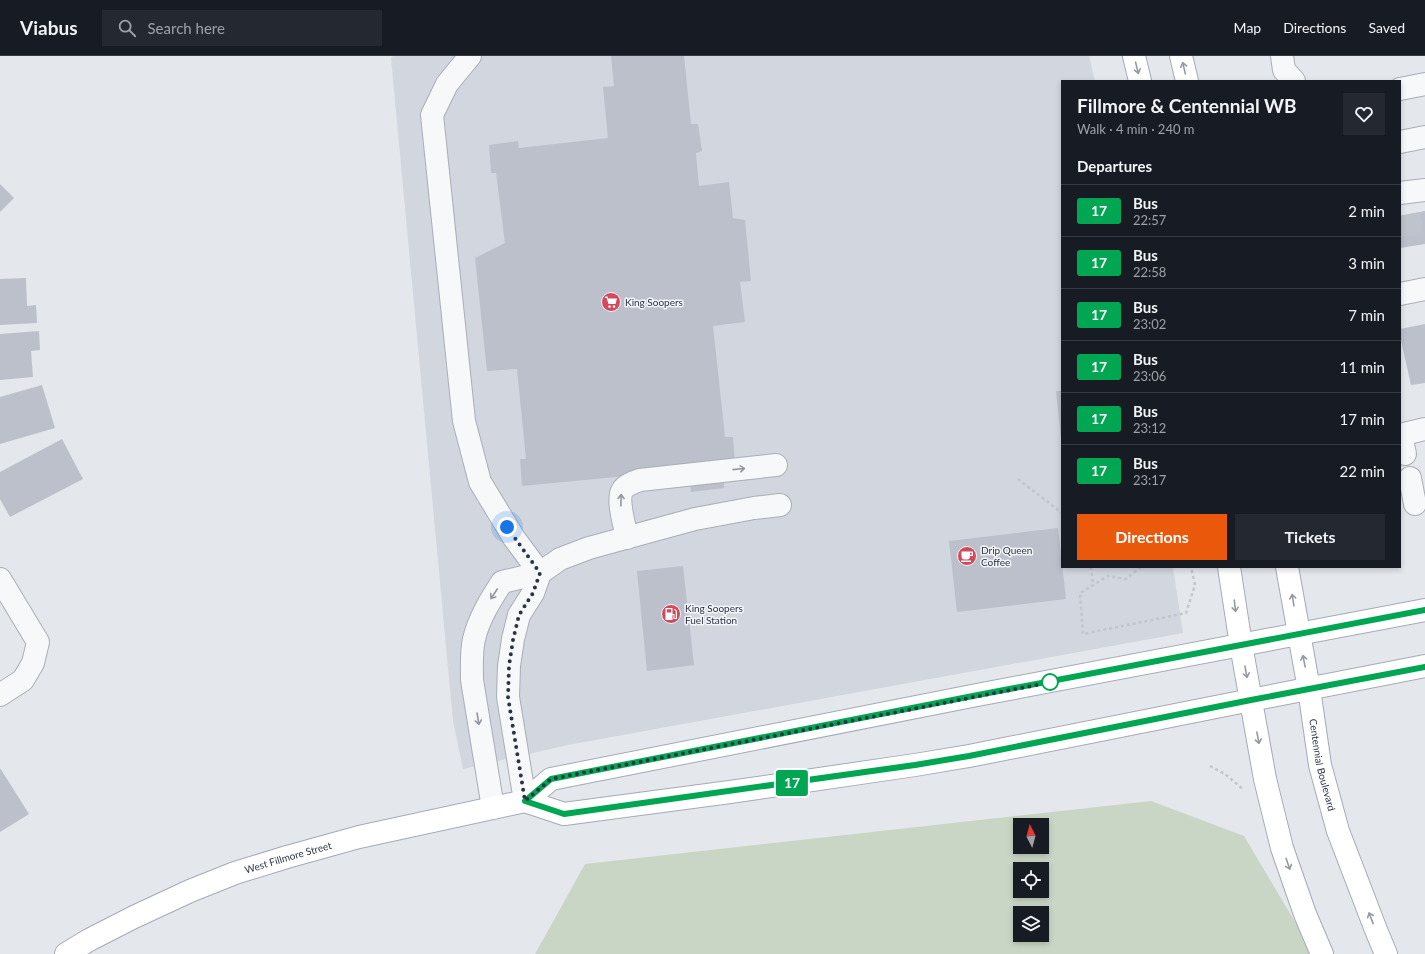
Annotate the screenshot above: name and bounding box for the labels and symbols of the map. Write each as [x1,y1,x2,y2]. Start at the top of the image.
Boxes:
one-way arrow [1134,62,1142,75]
one-way arrow [1179,62,1187,75]
supermarket icon: King Soopers [600,291,622,313]
place label: King Soopers [625,296,683,308]
one-way arrow [732,465,745,473]
one-way arrow [617,494,625,507]
your location [497,517,517,537]
place label: Drip Queen Coffee [981,544,1032,568]
cafe icon: Drip Queen Coffee [956,545,978,567]
one-way arrow [490,588,498,600]
one-way arrow [1289,594,1297,607]
one-way arrow [1232,599,1239,612]
place label: King Soopers Fuel Station [685,602,743,626]
fuel station icon: King Soopers Fuel Station [660,603,682,625]
one-way arrow [1300,655,1308,668]
one-way arrow [1242,666,1250,679]
unlabelled marker [1041,673,1059,691]
one-way arrow [474,712,482,725]
street label: Centennial Boulevard [1307,718,1338,812]
one-way arrow [1254,731,1262,744]
line badge: 17 [774,770,810,796]
north arrow [1013,818,1049,854]
street label: West Fillmore Street [243,839,333,876]
one-way arrow [1285,858,1292,871]
one-way arrow [1366,912,1374,924]

